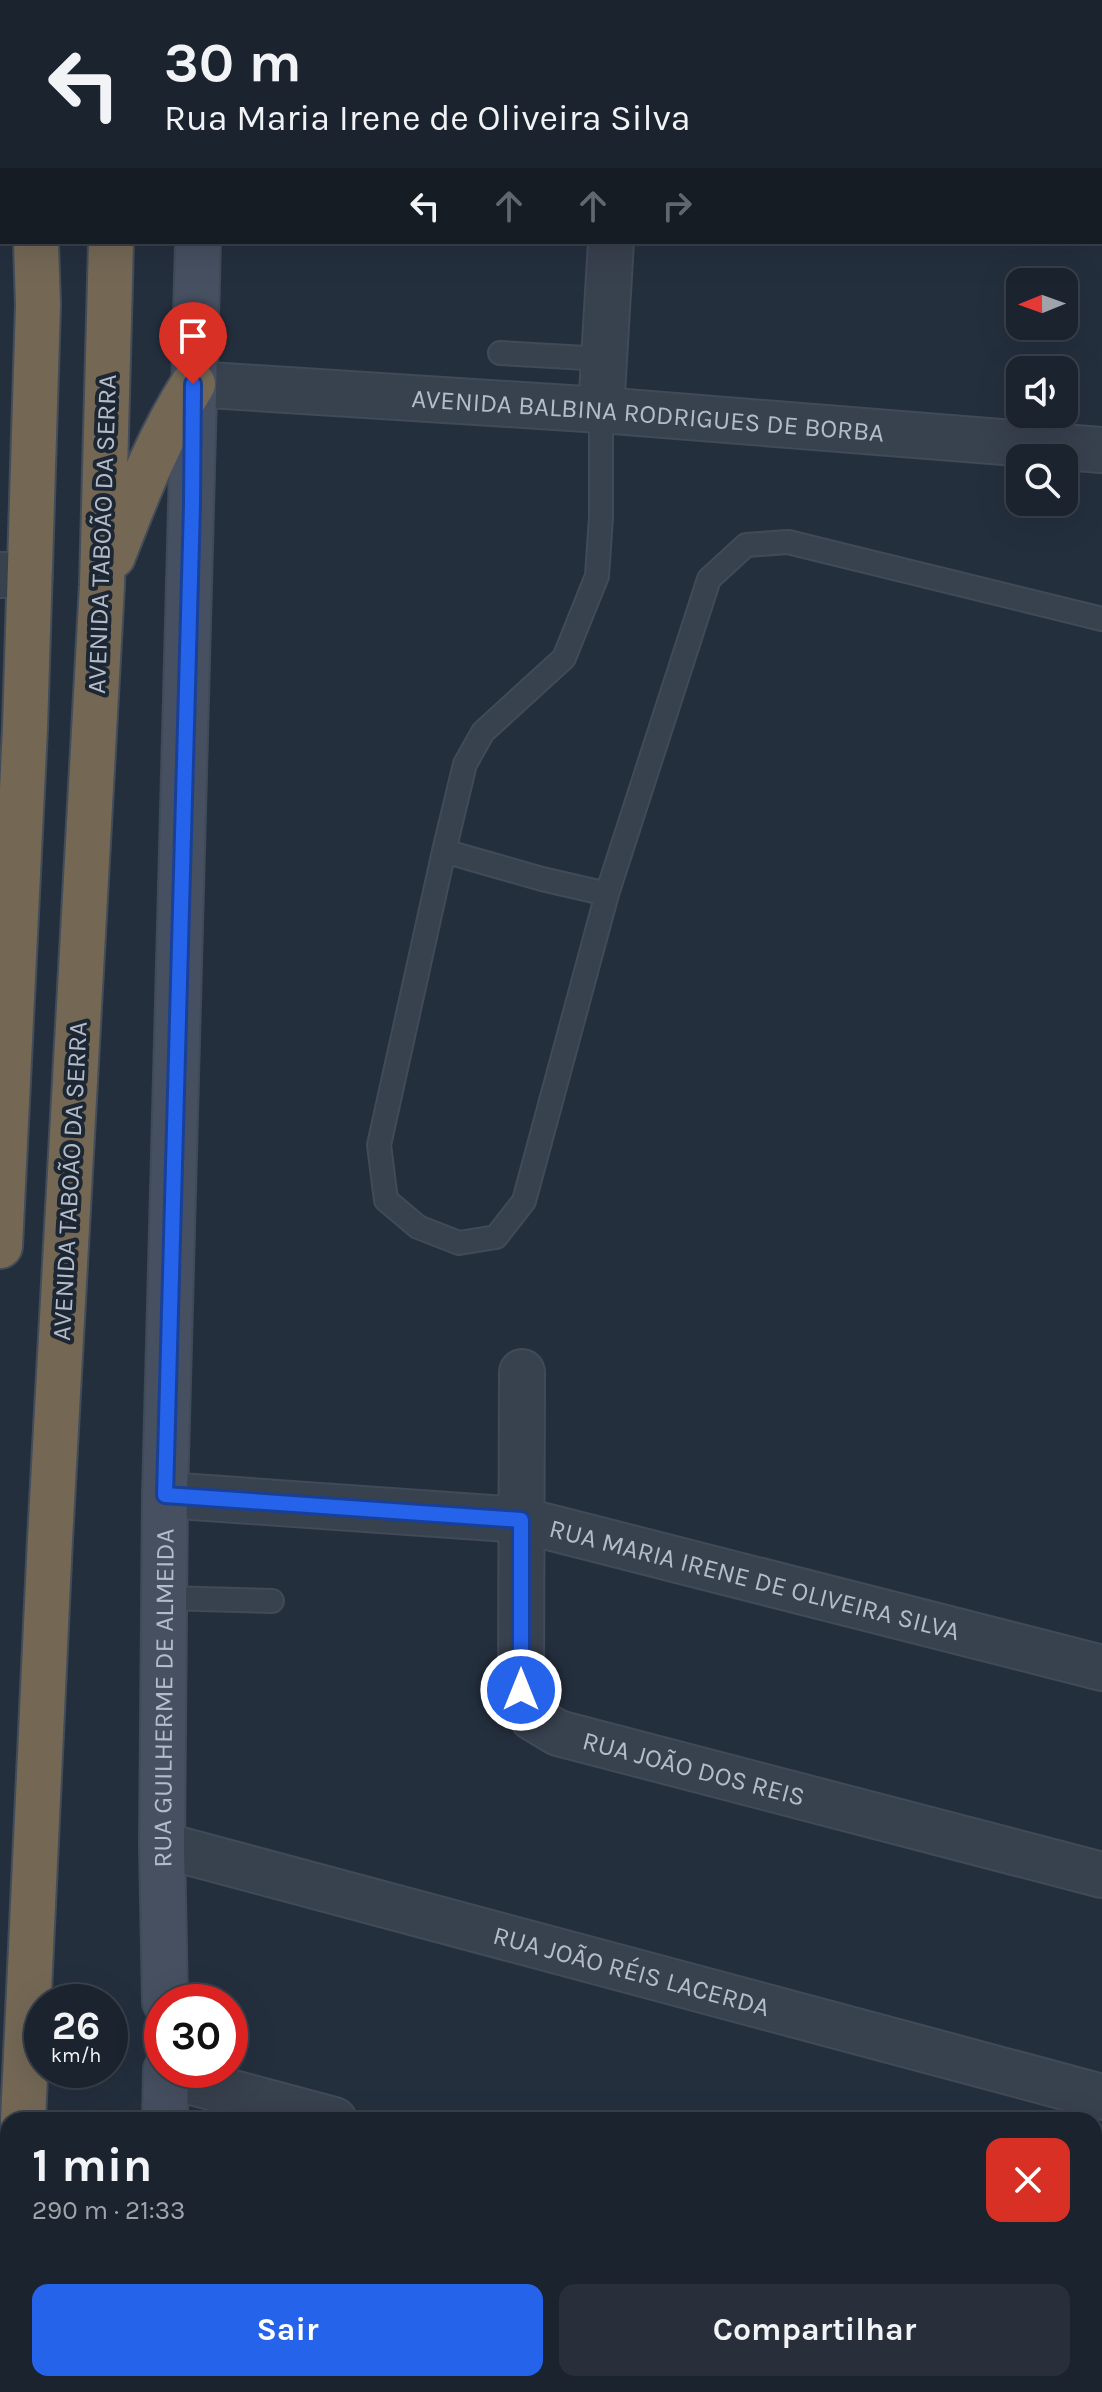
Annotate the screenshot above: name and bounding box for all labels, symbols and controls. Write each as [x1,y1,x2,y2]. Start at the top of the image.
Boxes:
text: 30 m [164,30,302,95]
icon: left [32,32,136,136]
text: Rua Maria Irene de Oliveira Silva [164,97,691,139]
icon: left [403,184,447,228]
icon: ahead [487,184,531,228]
icon: ahead [571,184,615,228]
icon: right [655,184,699,228]
north arrow [1006,268,1078,340]
map controls [1006,268,1078,516]
pin [159,302,227,384]
icon: arrive [171,314,215,358]
button: sound [1006,356,1078,428]
street label: AVENIDA TABOÃO DA SERRA [81,374,123,694]
street label: AVENIDA BALBINA RODRIGUES DE BORBA [411,382,886,448]
button: search [1006,444,1078,516]
street label: AVENIDA TABOÃO DA SERRA [46,1020,94,1342]
street label: RUA MARIA IRENE DE OLIVEIRA SILVA [546,1512,963,1647]
street label: RUA GUILHERME DE ALMEIDA [146,1528,180,1868]
position arrow [479,1648,563,1732]
street label: RUA JOÃO DOS REIS [579,1725,808,1812]
street label: RUA JOÃO RÉIS LACERDA [490,1919,773,2023]
speed limit sign: 30 [144,1984,248,2088]
text: 26 [52,2002,100,2049]
text: km/h [51,2044,101,2067]
text: 1 min [32,2137,152,2193]
button: close [986,2138,1070,2222]
text: 290 m · 21:33 [32,2195,185,2226]
button: Sair [32,2284,543,2376]
button: Compartilhar [559,2284,1070,2376]

